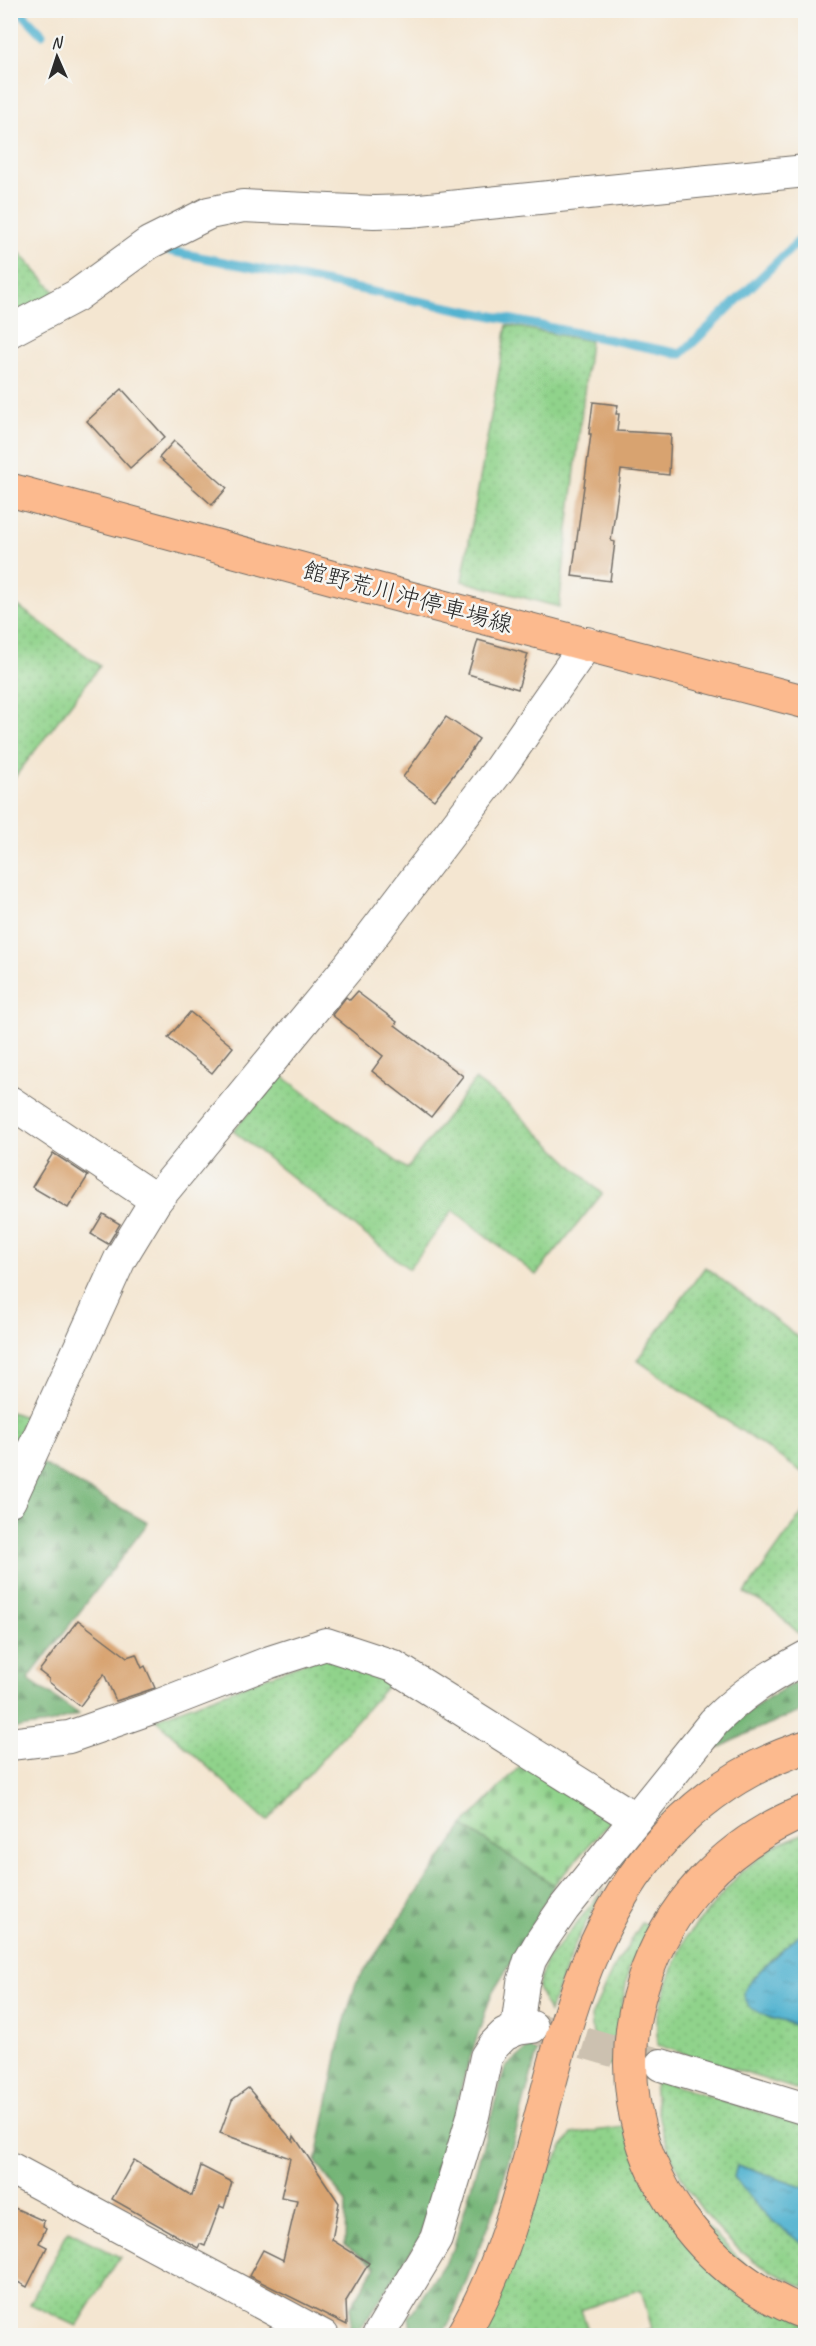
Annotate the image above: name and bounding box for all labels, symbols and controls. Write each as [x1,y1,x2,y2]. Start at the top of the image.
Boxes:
north arrow [27,27,87,87]
text: N [51,33,65,53]
street label: 館野荒川沖停車場線 [300,555,516,639]

